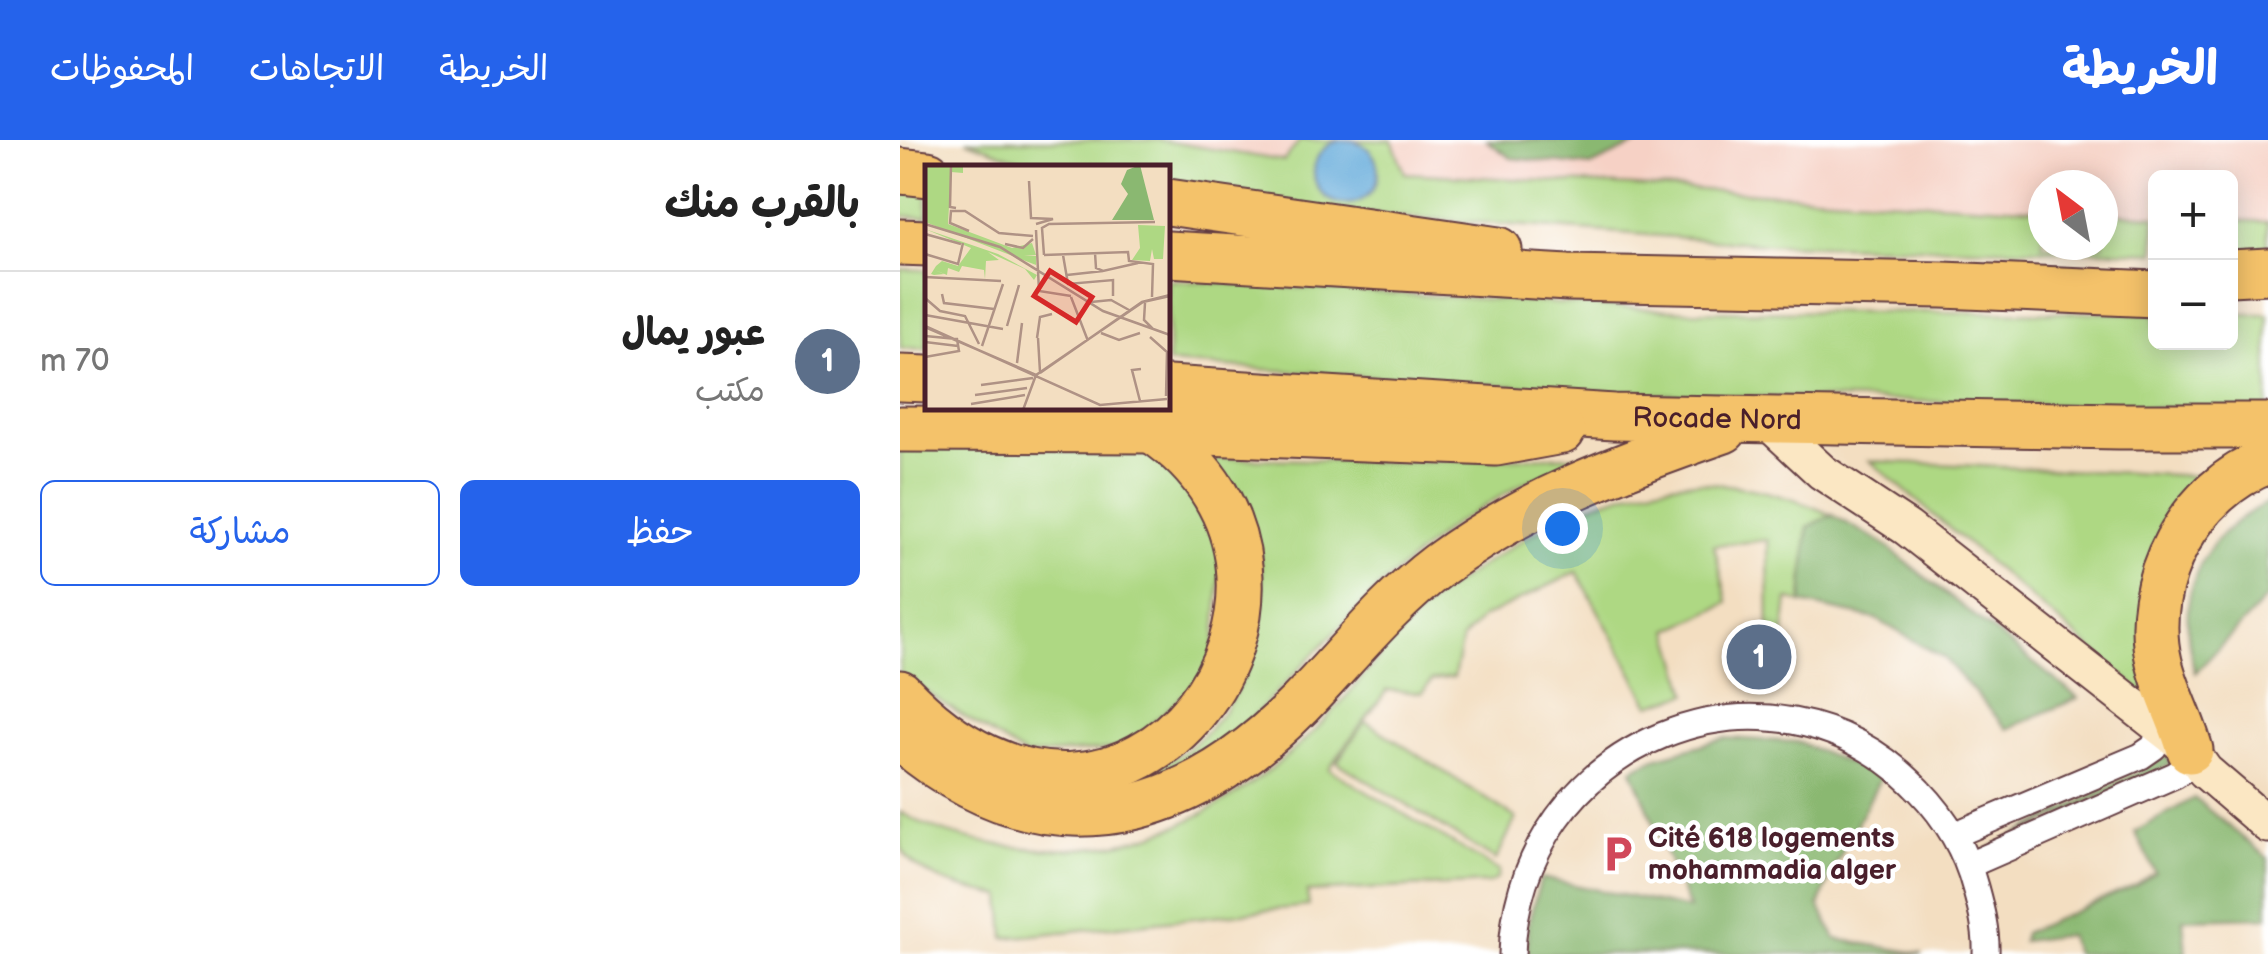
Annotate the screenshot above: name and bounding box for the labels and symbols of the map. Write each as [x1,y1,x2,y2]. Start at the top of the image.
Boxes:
inset map [925,165,1170,410]
north arrow [2028,170,2118,260]
street label: Rocade Nord [1632,401,1802,437]
your location [1537,503,1588,554]
pin: 1 [1726,620,1792,694]
place label: Cité 618 logements mohammadia alger [1648,822,1897,887]
parking icon: Cité 618 logements mohammadia alger [1597,833,1639,875]

